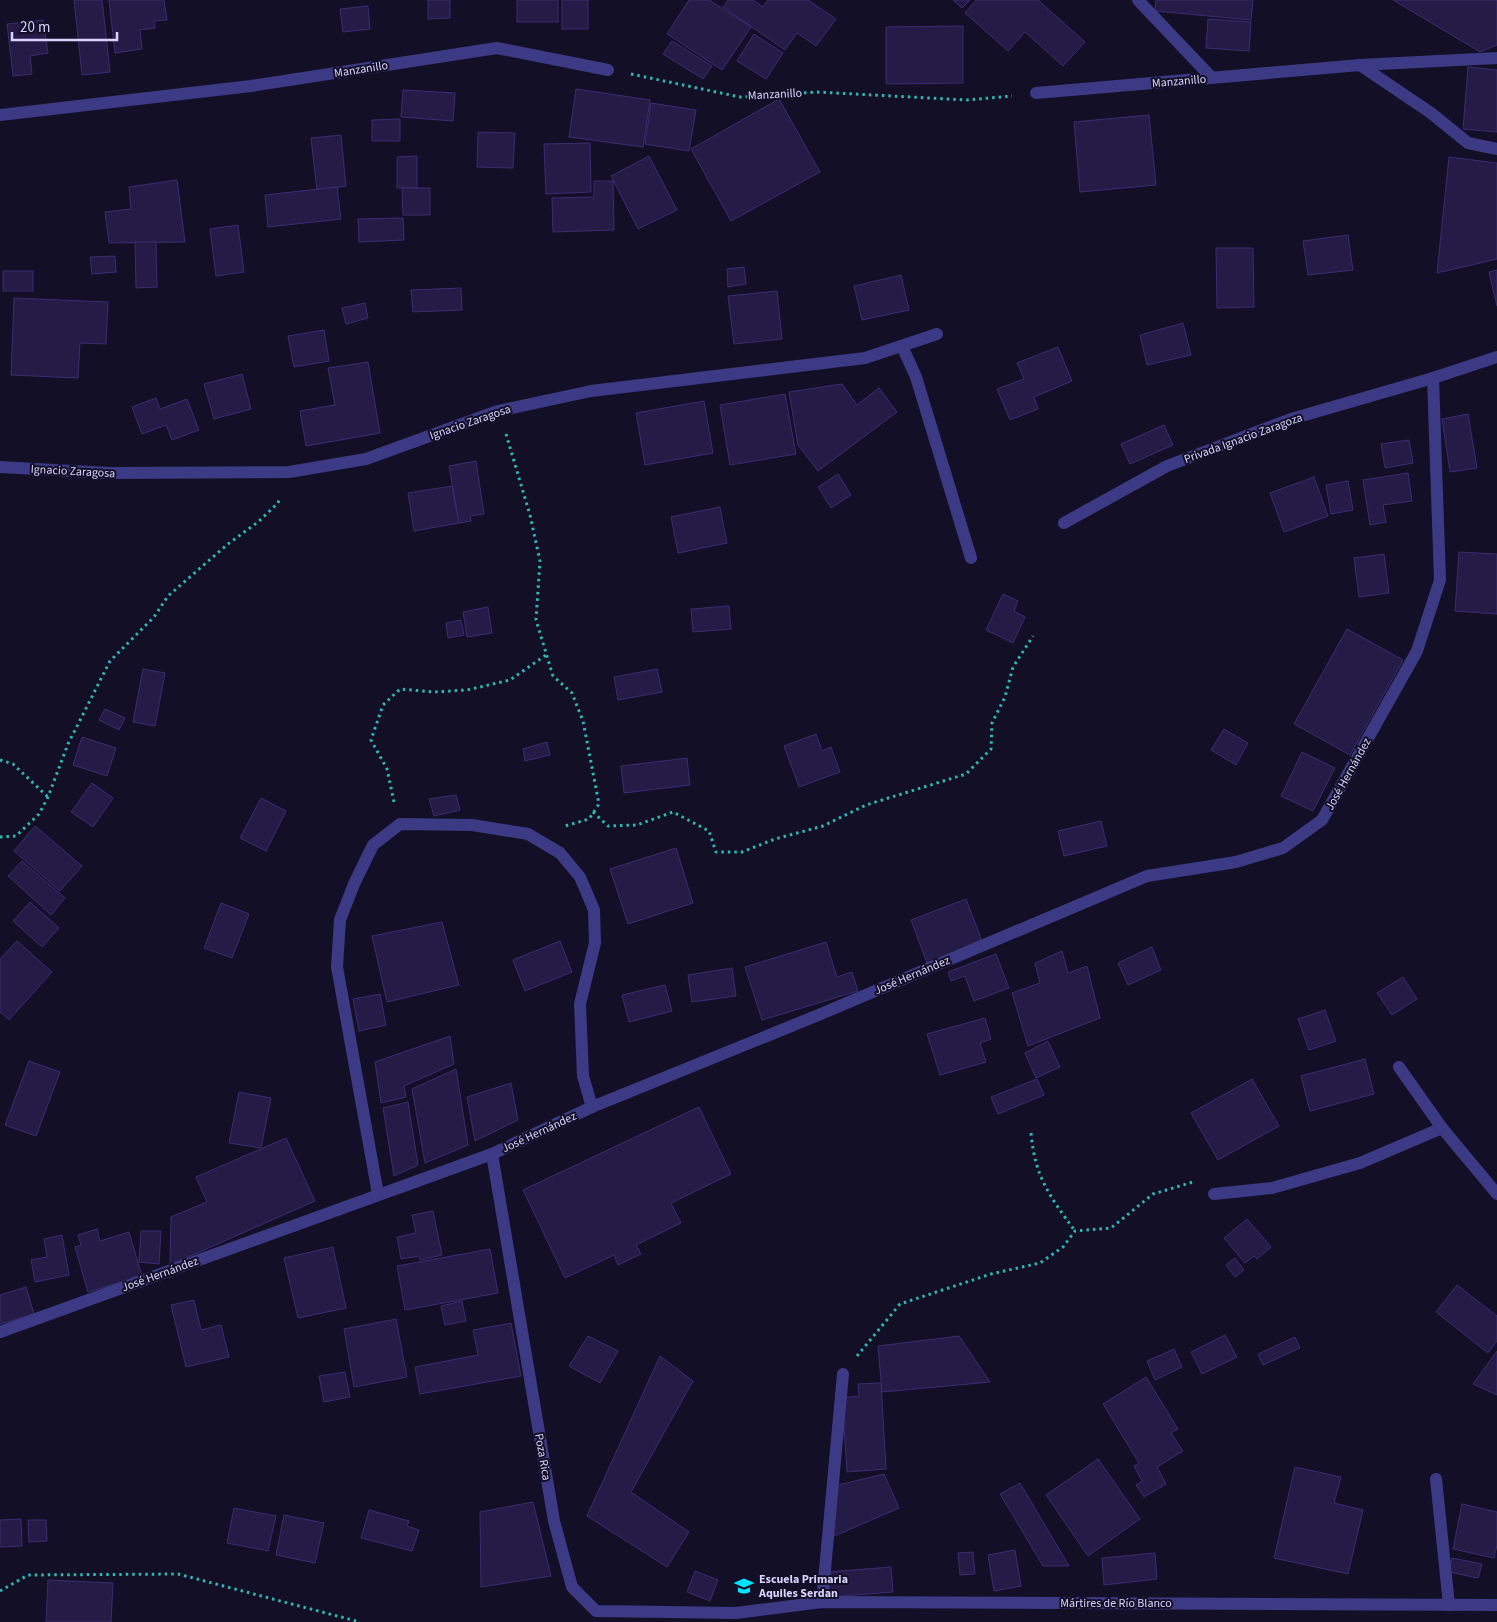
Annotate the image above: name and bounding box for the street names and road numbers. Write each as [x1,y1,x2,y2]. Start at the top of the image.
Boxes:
street label: Manzanillo [333,57,389,82]
street label: Manzanillo [1151,71,1207,92]
street label: Manzanillo [747,85,803,104]
street label: Ignacio Zaragosa [427,401,513,444]
street label: Privada Ignacio Zaragoza [1182,409,1305,468]
street label: Ignacio Zaragosa [30,461,116,482]
street label: José Hernández [1322,735,1375,814]
street label: José Hernández [872,952,953,999]
street label: José Hernández [499,1108,579,1157]
street label: José Hernández [119,1253,201,1296]
street label: Poza Rica [530,1432,555,1482]
street label: Mártires de Río Blanco [1060,1595,1172,1612]

